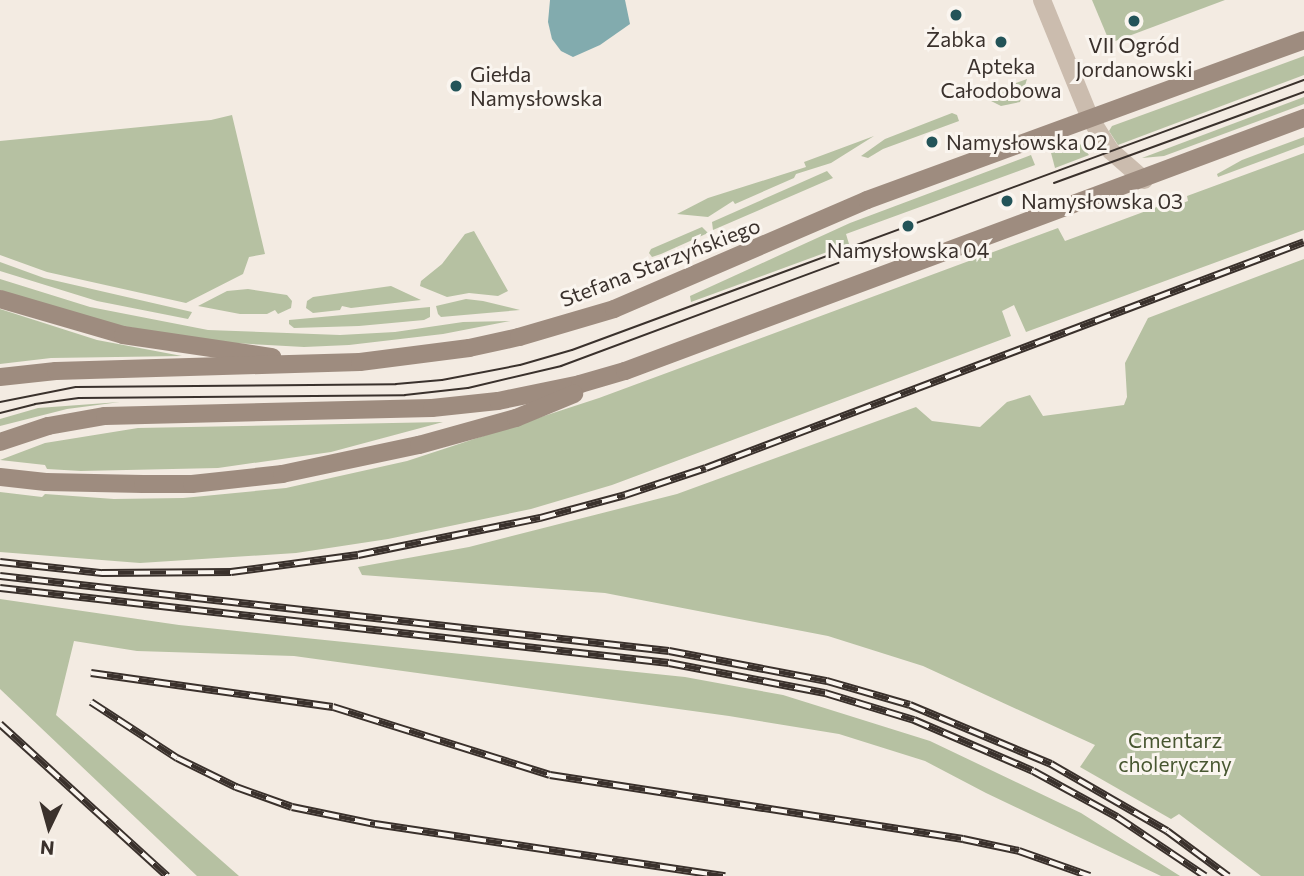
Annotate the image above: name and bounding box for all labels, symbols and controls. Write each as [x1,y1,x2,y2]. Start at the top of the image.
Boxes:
marker: Żabka [948,7,964,23]
marker: VII Ogród Jordanowski [1126,13,1142,29]
place label: Żabka [926,26,986,52]
place label: VII Ogród Jordanowski [1075,32,1193,82]
marker: Apteka Całodobowa [993,34,1009,50]
place label: Apteka Całodobowa [940,53,1062,103]
place label: Giełda Namysłowska [470,61,602,111]
marker: Giełda Namysłowska [448,78,464,94]
place label: Namysłowska 02 [946,129,1108,155]
marker: Namysłowska 02 [924,134,940,150]
place label: Namysłowska 03 [1021,188,1183,214]
marker: Namysłowska 03 [999,193,1015,209]
street label: Stefana Starzyńskiego [556,212,764,312]
marker: Namysłowska 04 [900,218,916,234]
place label: Namysłowska 04 [827,237,989,263]
park label: Cmentarz choleryczny [1118,727,1232,777]
north arrow [14,792,84,862]
text: N [39,836,55,860]

